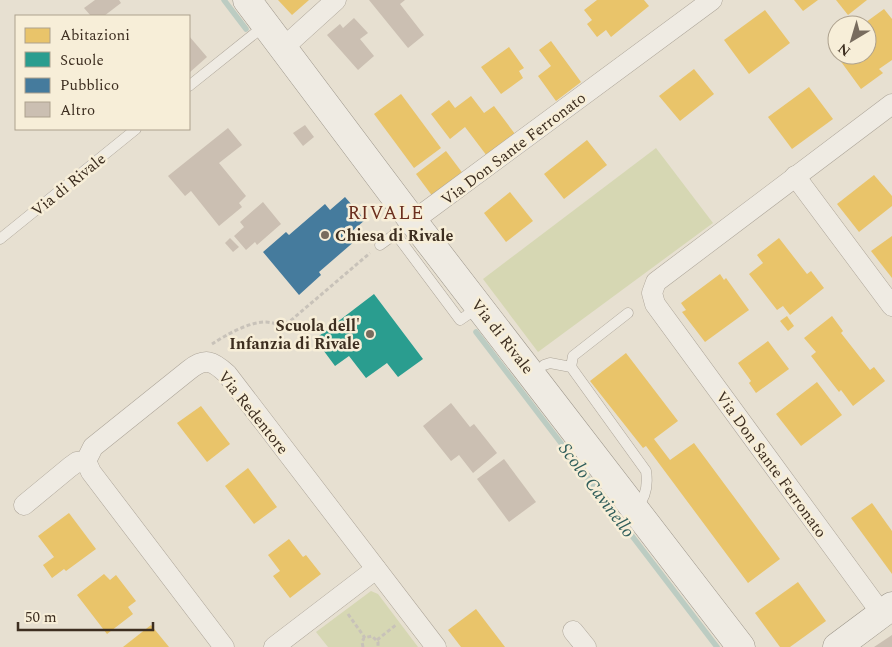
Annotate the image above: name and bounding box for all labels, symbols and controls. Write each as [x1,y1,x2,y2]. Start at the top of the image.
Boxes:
legend [15,15,190,130]
north arrow [827,15,877,65]
text: Abitazioni [60,24,130,47]
text: N [833,38,855,62]
text: Scuole [60,49,104,72]
text: Pubblico [60,74,119,97]
street label: Via Don Sante Ferronato [436,86,591,211]
text: Altro [60,99,95,122]
street label: Via di Rivale [26,147,111,222]
district label: RIVALE [348,199,424,228]
place label: Chiesa di Rivale [335,224,453,248]
marker: Chiesa di Rivale [319,229,331,241]
street label: Via di Rivale [465,294,539,380]
place label: Scuola dell' Infanzia di Rivale [229,314,360,356]
marker: Scuola dell' Infanzia di Rivale [364,328,376,340]
street label: Via Redentore [212,366,294,460]
street label: Via Don Sante Ferronato [710,386,833,543]
water label: Scolo Cavinello [552,437,641,544]
scale bar [18,600,152,632]
text: 50 m [25,606,57,629]

